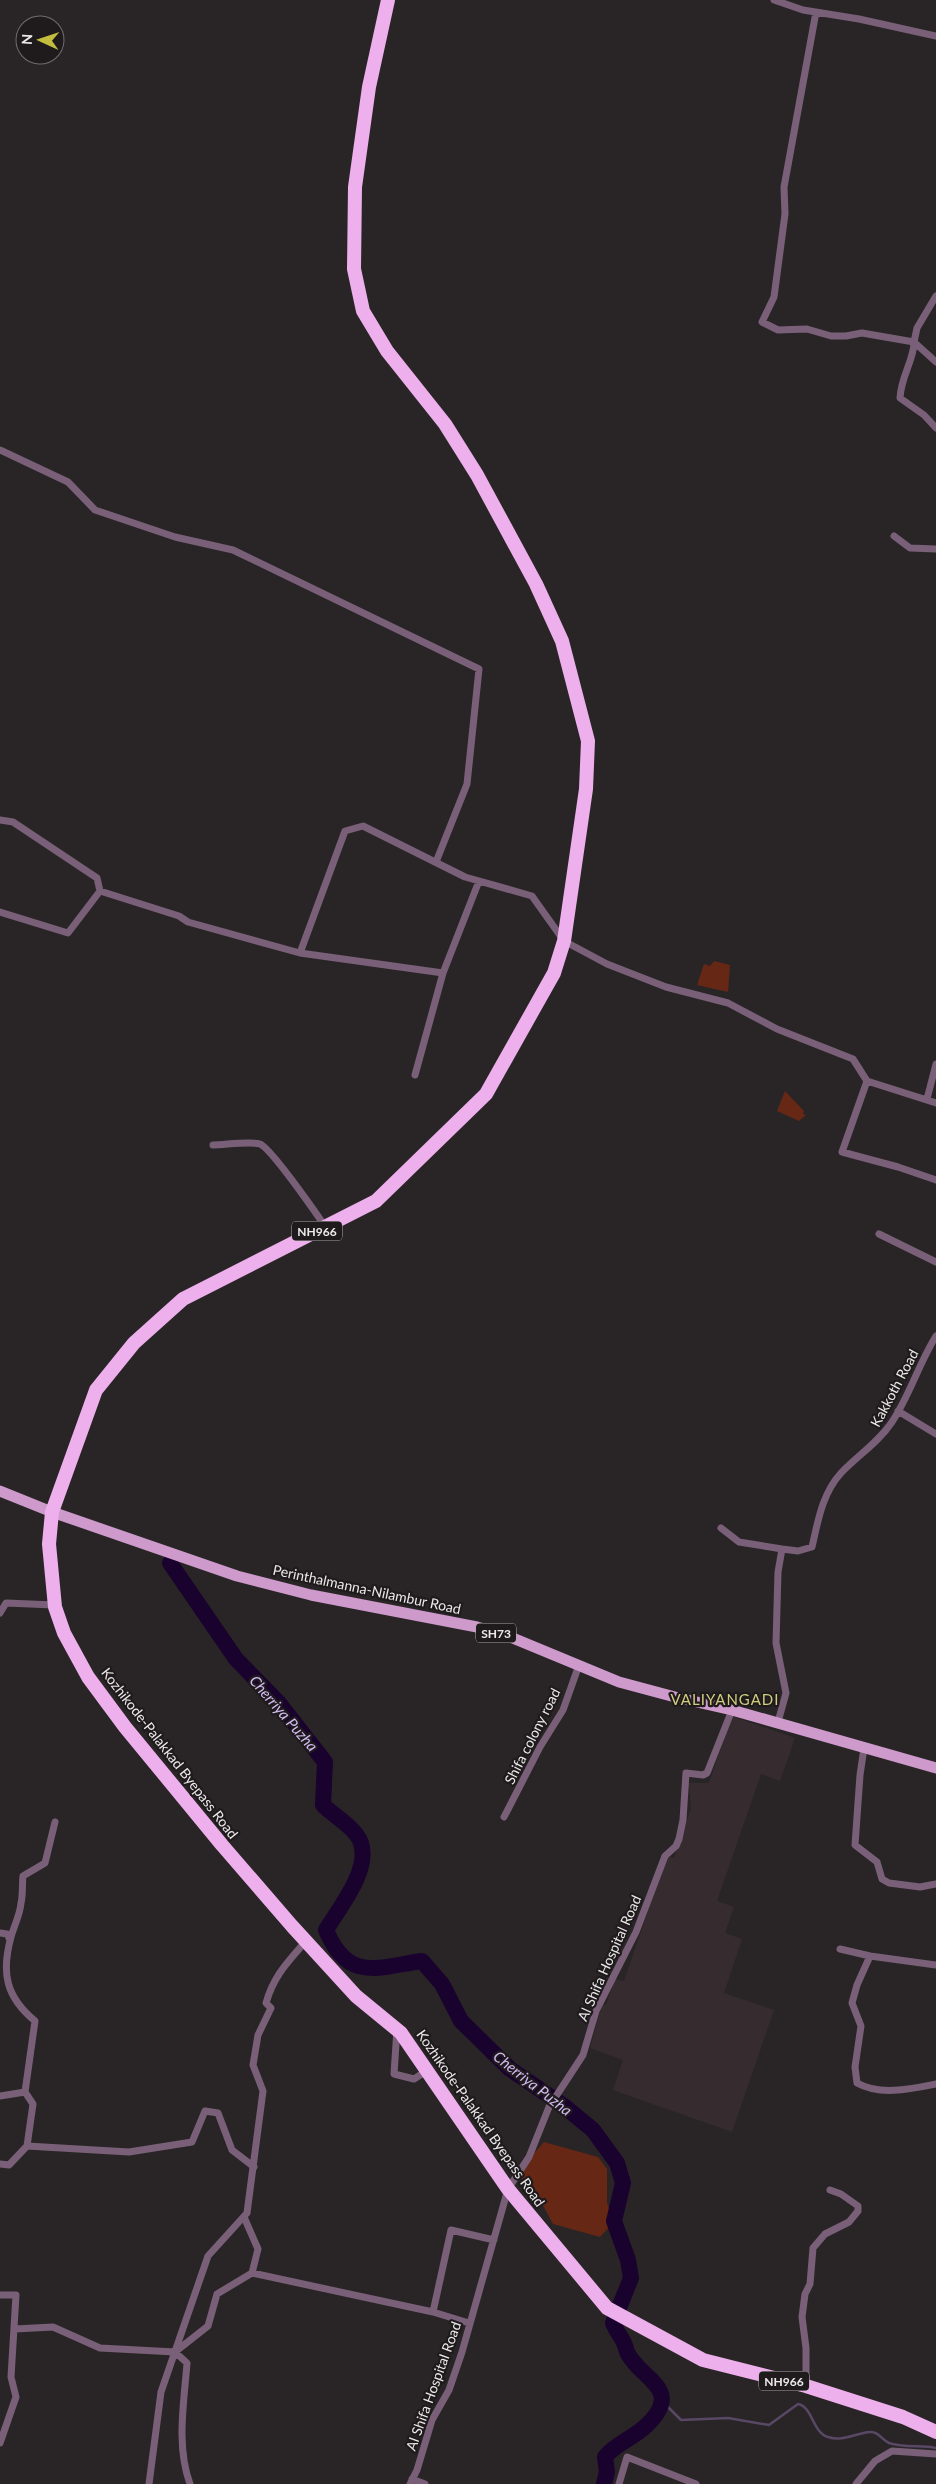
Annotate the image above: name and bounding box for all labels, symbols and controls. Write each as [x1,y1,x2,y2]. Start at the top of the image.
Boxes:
north arrow [15,15,65,65]
text: N [18,33,35,45]
road number: NH966 [292,1222,342,1240]
street label: Kakkoth Road [866,1346,922,1430]
street label: Perinthalmanna-Nilambur Road [271,1561,463,1617]
road number: SH73 [476,1624,516,1642]
street label: Kozhikode-Palakkad Byepass Road [98,1664,242,1842]
water label: Cherriya Puzha [246,1671,322,1755]
street label: Shifa colony road [500,1685,564,1787]
district label: VALIYANGADI [671,1690,779,1708]
street label: Al Shifa Hospital Road [574,1892,644,2024]
street label: Kozhikode-Palakkad Byepass Road [413,2026,549,2210]
water label: Cherriya Puzha [490,2047,576,2119]
street label: Al Shifa Hospital Road [402,2319,464,2453]
road number: NH966 [759,2372,809,2390]

